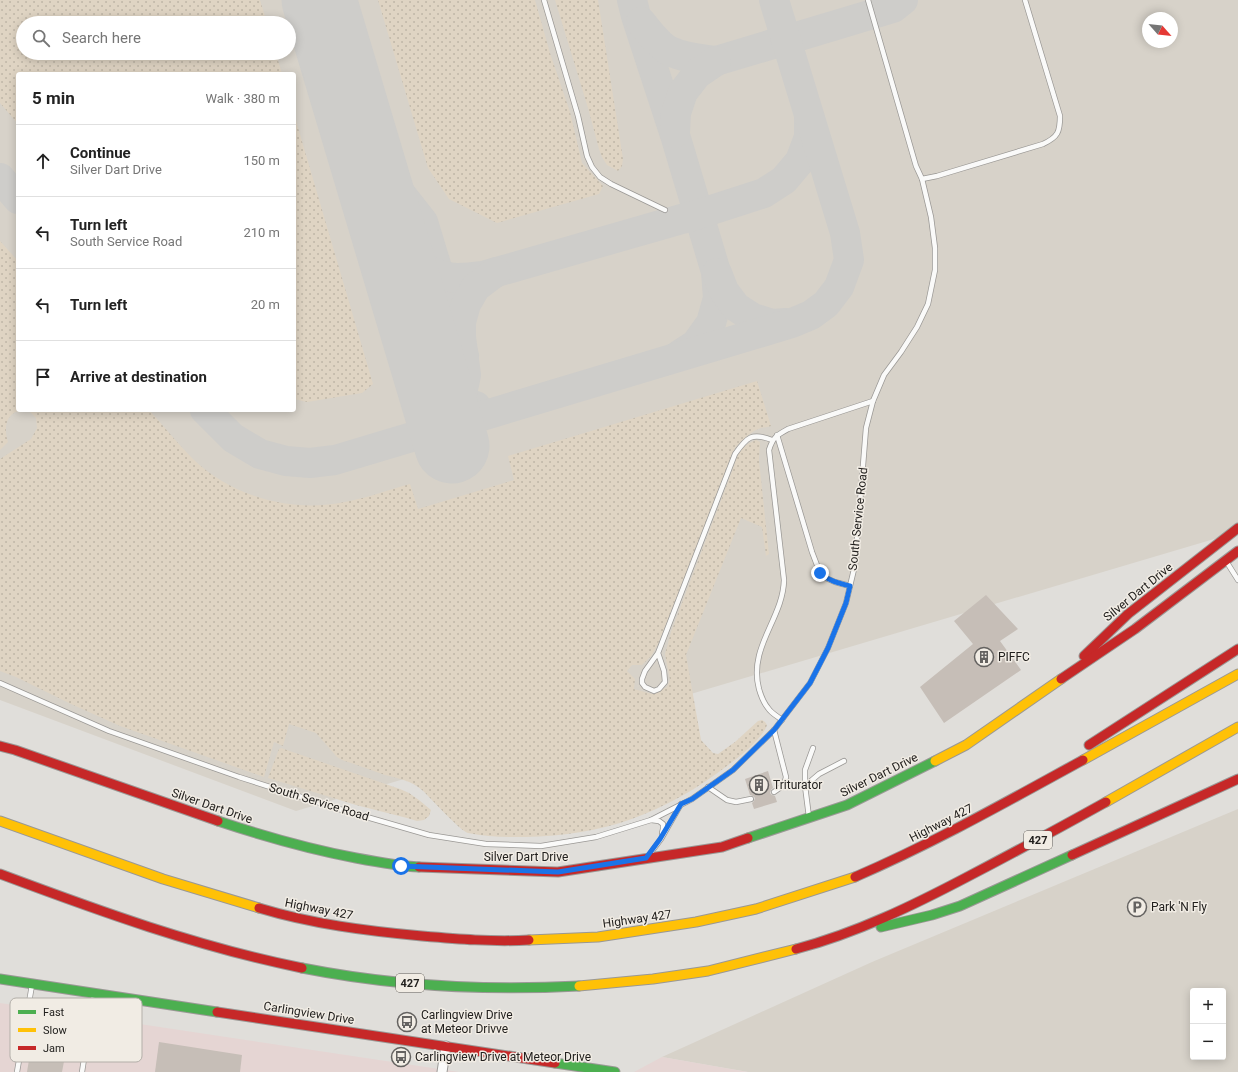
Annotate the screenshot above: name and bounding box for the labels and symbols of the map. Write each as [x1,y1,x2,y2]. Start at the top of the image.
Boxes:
north arrow [1142,12,1178,48]
street label: South Service Road [846,467,870,571]
street label: Silver Dart Drive [1101,560,1175,624]
route end [811,564,829,582]
building icon: PIFFC [973,646,995,668]
place label: PIFFC [998,650,1030,664]
street label: Silver Dart Drive [838,750,920,800]
building icon: Triturator [748,774,770,796]
place label: Triturator [773,778,822,792]
street label: South Service Road [267,780,371,824]
street label: Silver Dart Drive [170,786,254,826]
street label: Highway 427 [907,801,975,845]
road number: 427 [1024,831,1052,849]
street label: Silver Dart Drive [484,850,568,864]
route start [392,857,410,875]
street label: Highway 427 [284,896,355,923]
parking icon: Park 'N Fly [1126,896,1148,918]
place label: Park 'N Fly [1151,900,1207,914]
street label: Highway 427 [602,907,672,931]
road number: 427 [396,974,424,992]
legend [10,998,142,1062]
street label: Carlingview Drive [263,999,355,1027]
text: Fast [43,1006,65,1019]
place label: Carlingview Drive at Meteor Drivve [421,1008,513,1036]
bus stop icon: Carlingview Drive at Meteor Drivve [396,1011,418,1033]
text: Slow [43,1024,67,1037]
text: Jam [43,1042,65,1055]
bus stop icon: Carlingview Drive at Meteor Drive [390,1046,412,1068]
place label: Carlingview Drive at Meteor Drive [415,1050,591,1064]

